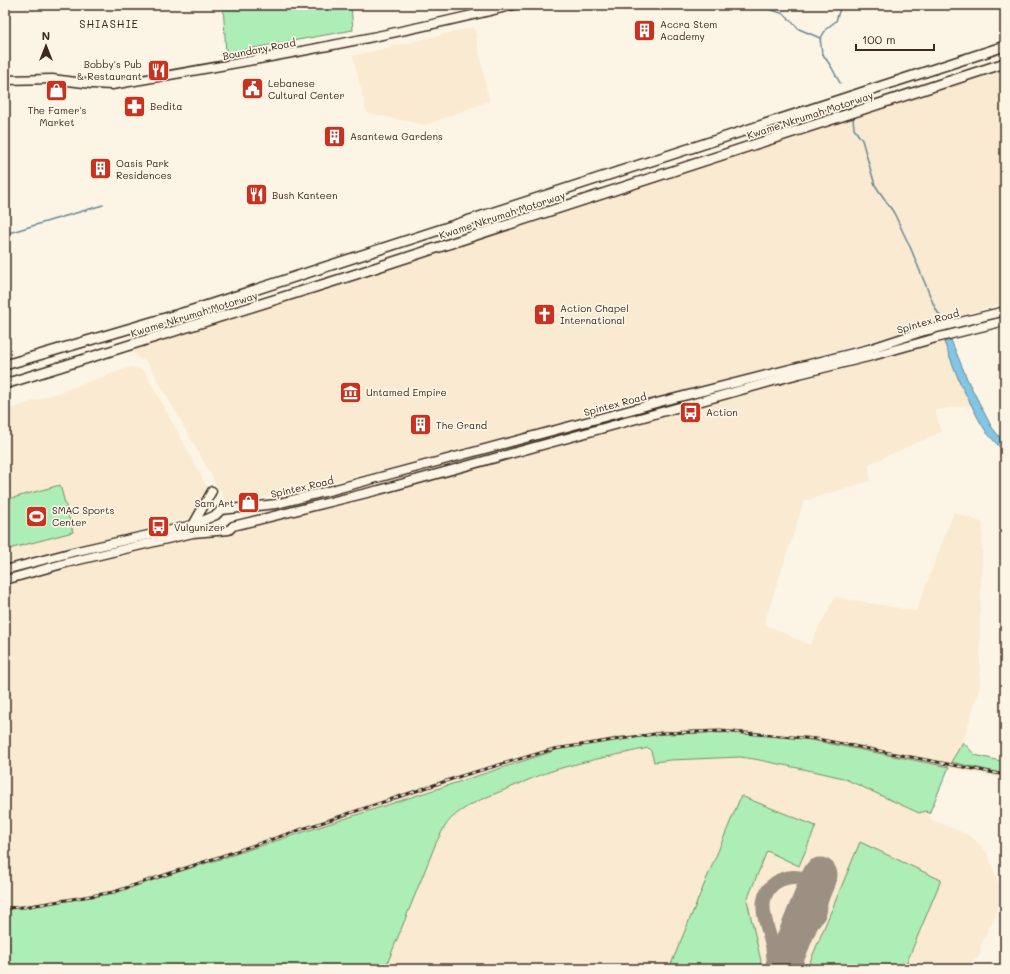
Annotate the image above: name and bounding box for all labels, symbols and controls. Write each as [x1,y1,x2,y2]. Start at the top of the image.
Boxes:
district label: SHIASHIE [79,16,139,31]
building icon: Accra Stem Academy [631,17,657,43]
place label: Accra Stem Academy [660,17,717,43]
north arrow [26,26,66,66]
scale bar [856,26,934,52]
text: N [42,28,50,43]
text: 100 m [862,31,896,47]
street label: Boundary Road [221,35,297,63]
place label: Bobby's Pub & Restaurant [77,57,142,83]
restaurant icon: Bobby's Pub & Restaurant [145,57,171,83]
public building icon: Lebanese Cultural Center [239,76,265,102]
place label: Lebanese Cultural Center [268,76,344,102]
shop icon: The Famer's Market [44,77,70,103]
street label: Kwame Nkrumah Motorway [745,88,875,142]
pharmacy icon: Bedita [121,93,147,119]
place label: Bedita [150,99,182,113]
place label: The Famer's Market [28,103,86,129]
building icon: Asantewa Gardens [322,123,348,149]
place label: Asantewa Gardens [350,129,443,143]
building icon: Oasis Park Residences [87,156,113,182]
place label: Oasis Park Residences [116,156,172,182]
restaurant icon: Bush Kanteen [244,182,270,208]
place label: Bush Kanteen [272,188,338,202]
street label: Kwame Nkrumah Motorway [437,188,567,242]
street label: Kwame Nkrumah Motorway [129,288,259,340]
church icon: Action Chapel International [532,301,558,327]
place label: Action Chapel International [560,301,629,327]
street label: Spintex Road [895,305,961,337]
museum icon: Untamed Empire [338,379,364,405]
place label: Untamed Empire [366,385,447,399]
street label: Spintex Road [582,389,648,419]
bus stop icon: Action [677,399,703,425]
place label: Action [706,405,738,419]
building icon: The Grand [408,412,434,438]
place label: The Grand [436,418,487,432]
street label: Spintex Road [269,473,335,501]
shop icon: Sam Art [236,490,262,516]
place label: Sam Art [195,496,234,510]
sports icon: SMAC Sports Center [24,503,50,529]
place label: SMAC Sports Center [52,503,114,529]
bus stop icon: Vulgunizer [145,514,171,540]
place label: Vulgunizer [174,520,225,534]

